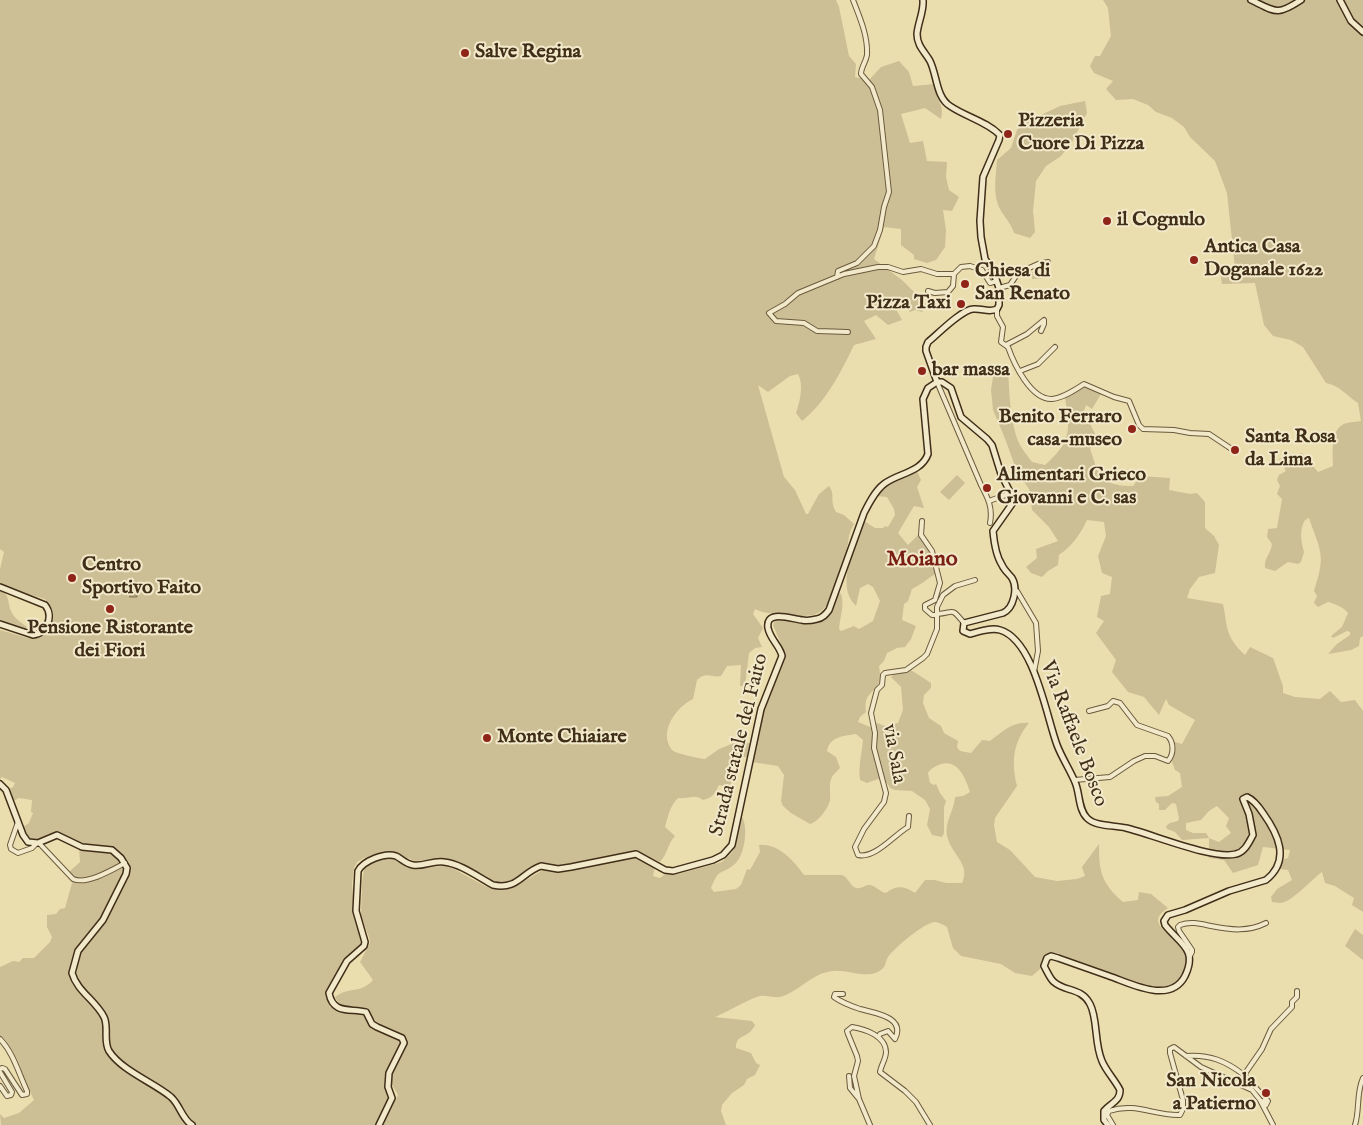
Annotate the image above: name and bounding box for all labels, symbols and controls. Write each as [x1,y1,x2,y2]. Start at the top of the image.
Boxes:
place label: Salve Regina [475,41,581,65]
marker: Salve Regina [459,47,471,59]
place label: Pizzeria Cuore Di Pizza [1018,110,1144,157]
marker: Pizzeria Cuore Di Pizza [1002,128,1014,140]
place label: il Cognulo [1117,209,1205,233]
marker: il Cognulo [1101,215,1113,227]
place label: Antica Casa Doganale 1622 [1204,236,1323,283]
marker: Antica Casa Doganale 1622 [1188,254,1200,266]
place label: Chiesa di San Renato [975,260,1070,307]
marker: Chiesa di San Renato [959,278,971,290]
place label: Pizza Taxi [866,292,951,316]
marker: Pizza Taxi [955,298,967,310]
place label: bar massa [932,359,1010,383]
marker: bar massa [916,365,928,377]
place label: Benito Ferraro casa-museo [999,406,1122,453]
marker: Benito Ferraro casa-museo [1126,423,1138,435]
place label: Santa Rosa da Lima [1245,426,1336,473]
marker: Santa Rosa da Lima [1229,444,1241,456]
place label: Alimentari Grieco Giovanni e C. sas [997,464,1146,511]
marker: Alimentari Grieco Giovanni e C. sas [981,482,993,494]
district label: Moiano [886,547,958,573]
place label: Centro Sportivo Faito [82,554,201,601]
marker: Centro Sportivo Faito [66,572,78,584]
marker: Pensione Ristorante dei Fiori [104,603,116,615]
place label: Pensione Ristorante dei Fiori [27,617,193,664]
street label: Strada statale del Faito [706,651,774,839]
street label: Via Raffaele Bosco [1034,658,1112,810]
street label: via Sala [876,722,910,786]
place label: Monte Chiaiare [497,726,627,750]
marker: Monte Chiaiare [481,732,493,744]
place label: San Nicola a Patierno [1166,1070,1256,1117]
marker: San Nicola a Patierno [1260,1087,1272,1099]

